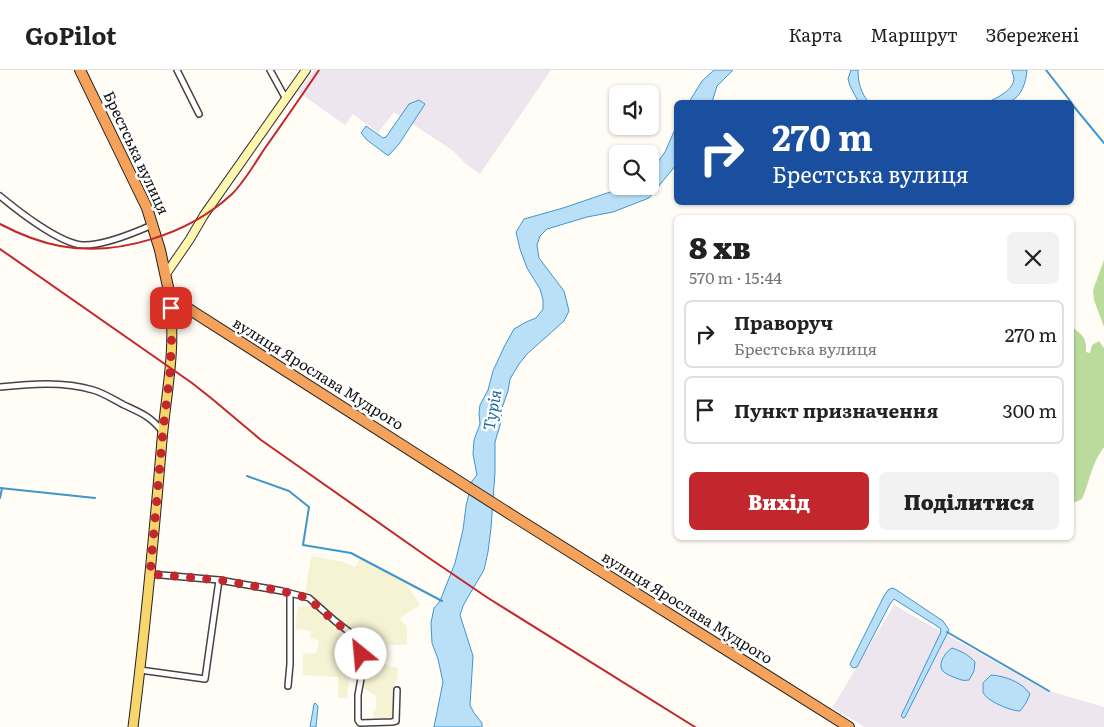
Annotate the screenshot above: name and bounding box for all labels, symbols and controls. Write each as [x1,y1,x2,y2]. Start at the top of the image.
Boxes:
text: GoPilot [25,17,117,52]
text: Карта [788,21,842,48]
text: Маршрут [870,21,958,48]
text: Збережені [986,21,1079,48]
map controls [609,85,659,195]
button: sound [609,85,659,135]
street label: Брестська вулиця [99,87,176,218]
text: 270 m [772,110,873,162]
icon: right [689,120,754,185]
button: search [609,145,659,195]
text: Брестська вулиця [772,157,969,190]
text: 8 хв [689,224,751,268]
button: close [1007,232,1059,284]
text: 570 m · 15:44 [689,265,782,289]
pin [150,287,192,329]
icon: arrive [157,294,185,322]
text: Праворуч [734,308,833,336]
street label: вулиця Ярослава Мудрого [229,311,409,435]
icon: right [691,320,719,348]
text: 270 m [1005,320,1057,348]
text: Брестська вулиця [734,336,877,360]
water label: Турія [476,387,506,432]
icon: arrive [691,396,719,424]
text: Пункт призначення [734,396,938,424]
text: 300 m [1003,396,1057,424]
button: Вихід [689,472,869,530]
button: Поділитися [879,472,1059,530]
street label: вулиця Ярослава Мудрого [598,545,778,669]
position arrow [334,627,386,679]

